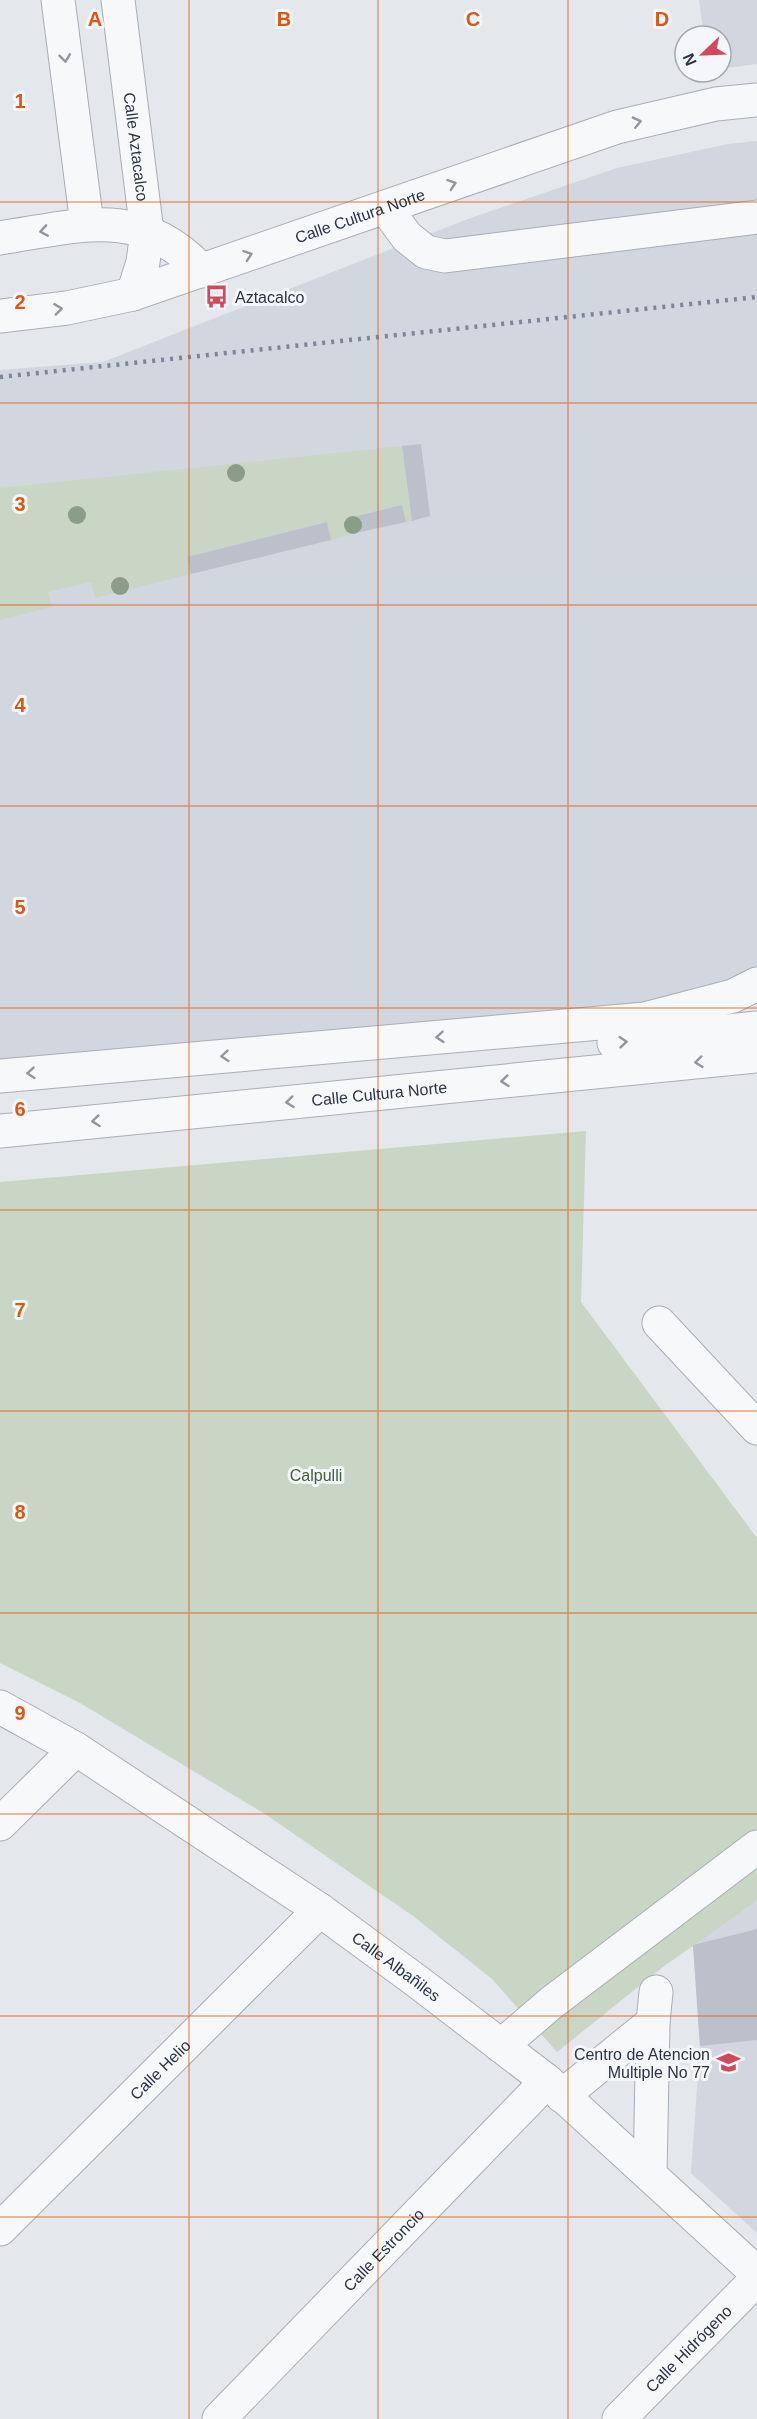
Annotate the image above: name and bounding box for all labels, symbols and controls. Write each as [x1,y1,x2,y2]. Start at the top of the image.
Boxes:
text: A [88,8,102,30]
text: B [277,8,291,30]
text: C [466,8,480,30]
text: D [655,8,669,30]
north arrow [673,24,733,84]
text: N [680,51,700,68]
one-way arrow [59,53,71,63]
text: 1 [14,90,26,112]
street label: Calle Aztacalco [121,91,152,202]
one-way arrow [632,116,642,129]
one-way arrow [446,178,457,191]
street label: Calle Cultura Norte [293,185,427,246]
one-way arrow [39,225,48,237]
one-way arrow [242,249,253,262]
bus stop icon: Aztacalco [204,284,230,310]
place label: Aztacalco [235,289,304,306]
text: 2 [14,291,26,313]
one-way arrow [53,303,63,315]
text: 3 [14,493,26,515]
text: 4 [14,694,26,716]
text: 5 [14,896,26,918]
one-way arrow [436,1030,445,1043]
one-way arrow [618,1036,628,1049]
one-way arrow [221,1049,230,1062]
one-way arrow [694,1055,703,1068]
one-way arrow [26,1066,36,1079]
one-way arrow [500,1074,509,1087]
street label: Calle Cultura Norte [311,1078,448,1109]
one-way arrow [285,1095,294,1108]
text: 6 [14,1098,26,1120]
one-way arrow [91,1115,100,1127]
text: 7 [14,1299,26,1321]
park label: Calpulli [290,1467,342,1484]
text: 8 [14,1501,26,1523]
text: 9 [14,1702,26,1724]
street label: Calle Albañiles [349,1928,444,2004]
street label: Calle Helio [127,2036,194,2103]
place label: Centro de Atencion Multiple No 77 [574,2046,710,2081]
school or university icon: Centro de Atencion Multiple No 77 [715,2050,741,2076]
street label: Calle Estroncio [340,2205,427,2294]
street label: Calle Hidrógeno [642,2302,735,2395]

